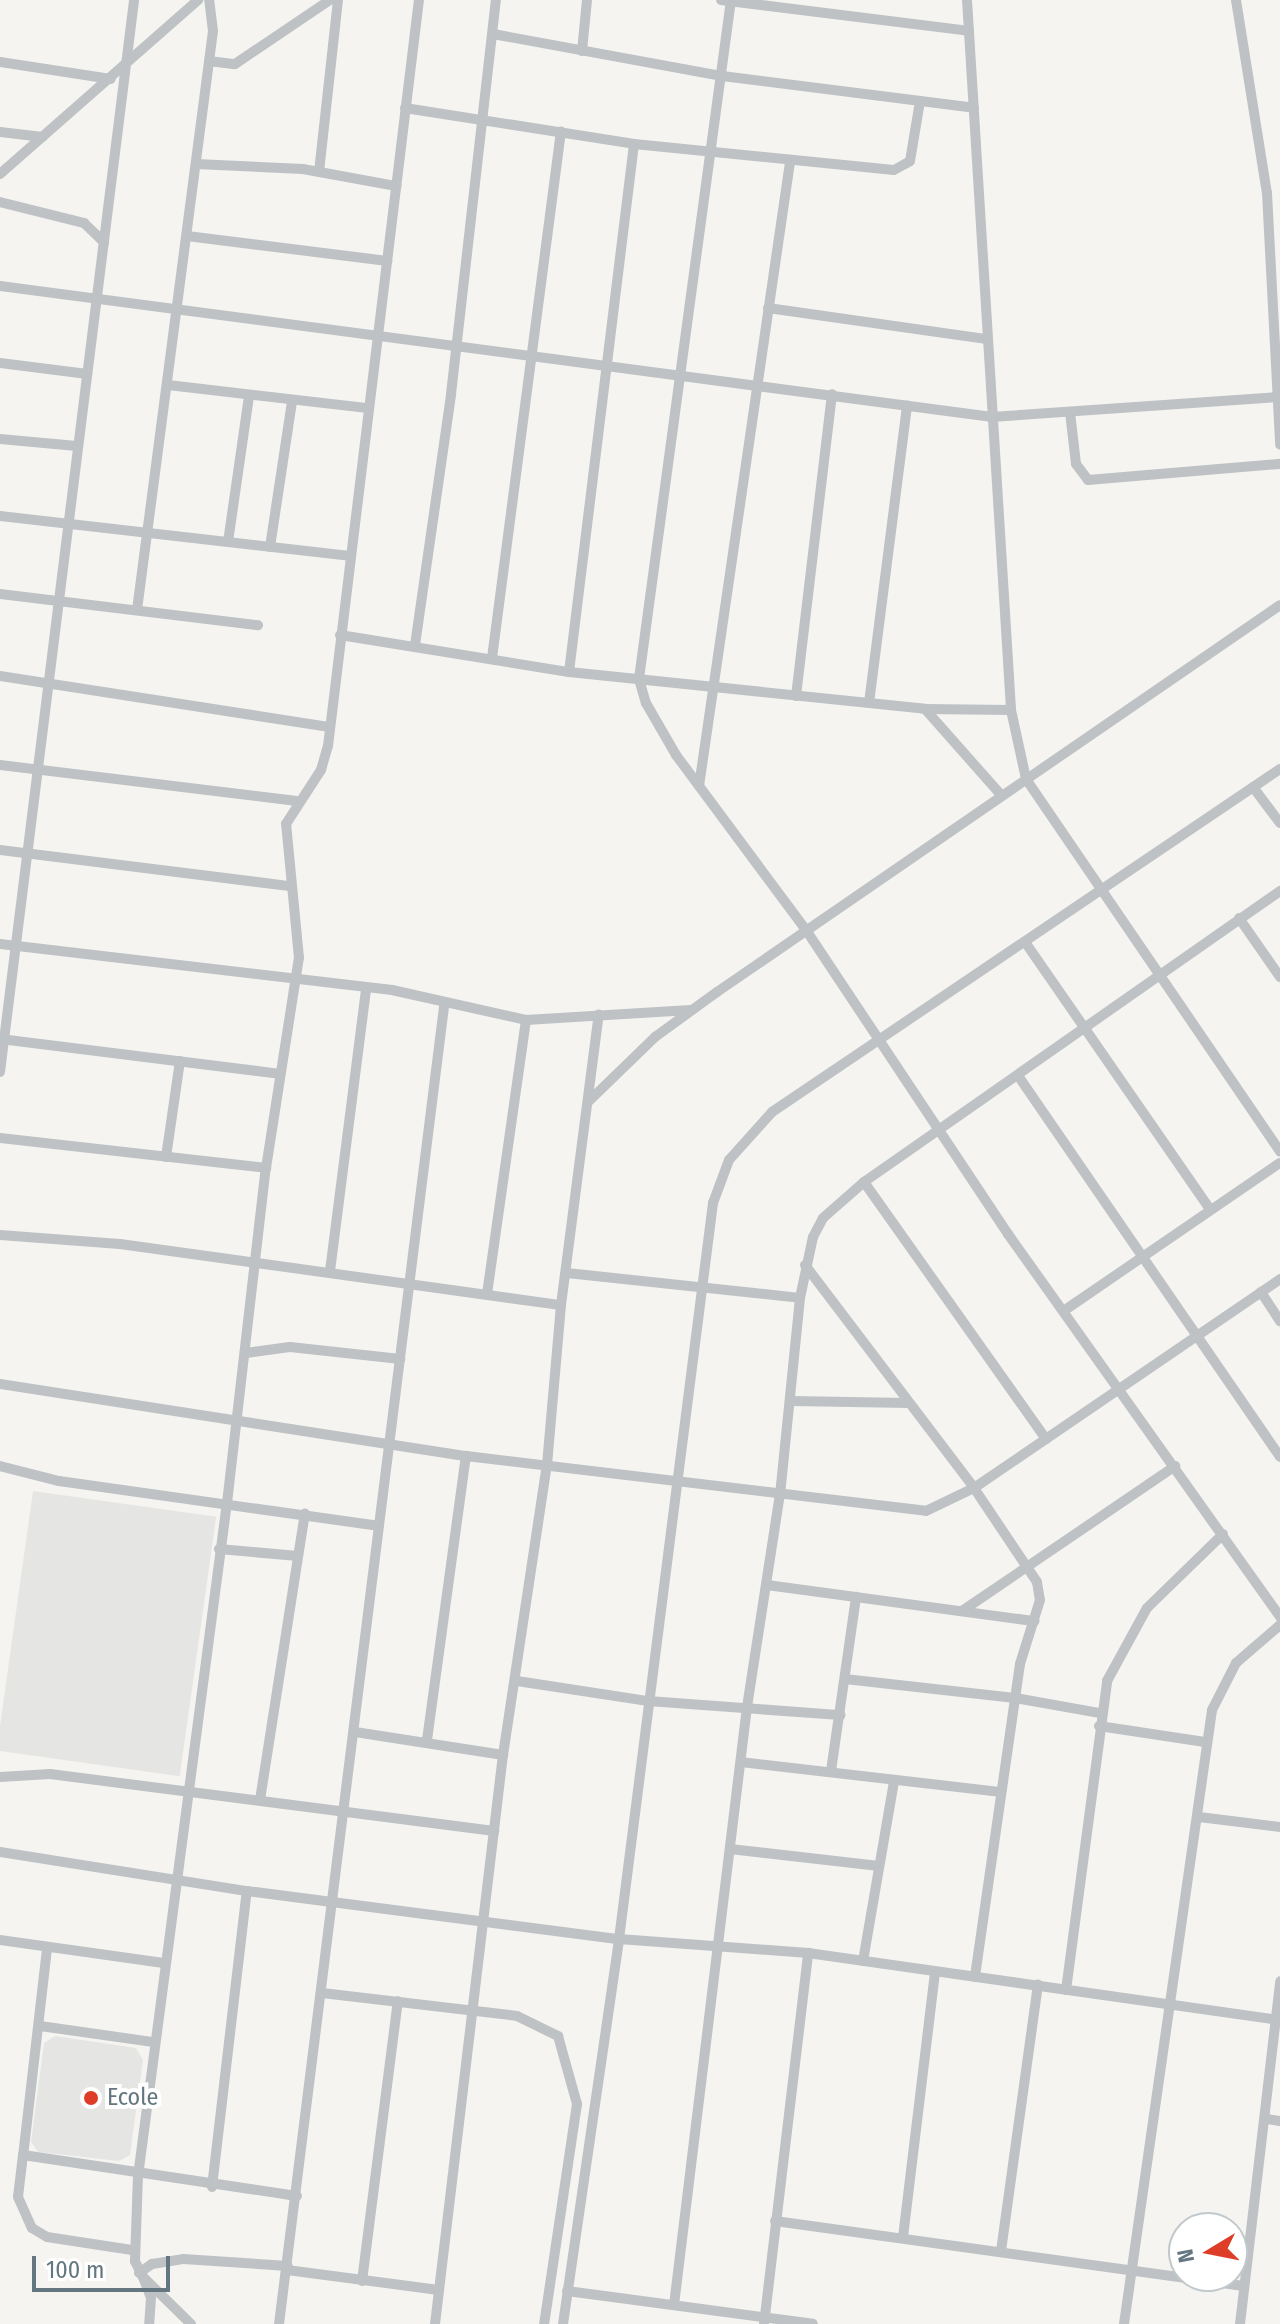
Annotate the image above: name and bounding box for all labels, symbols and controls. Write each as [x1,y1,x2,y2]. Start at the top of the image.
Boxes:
place label: Ecole [107,2084,158,2112]
marker: Ecole [82,2089,100,2107]
north arrow [1168,2212,1248,2292]
scale bar [36,2240,174,2290]
text: N [1171,2247,1200,2265]
text: 100 m [46,2256,104,2284]

